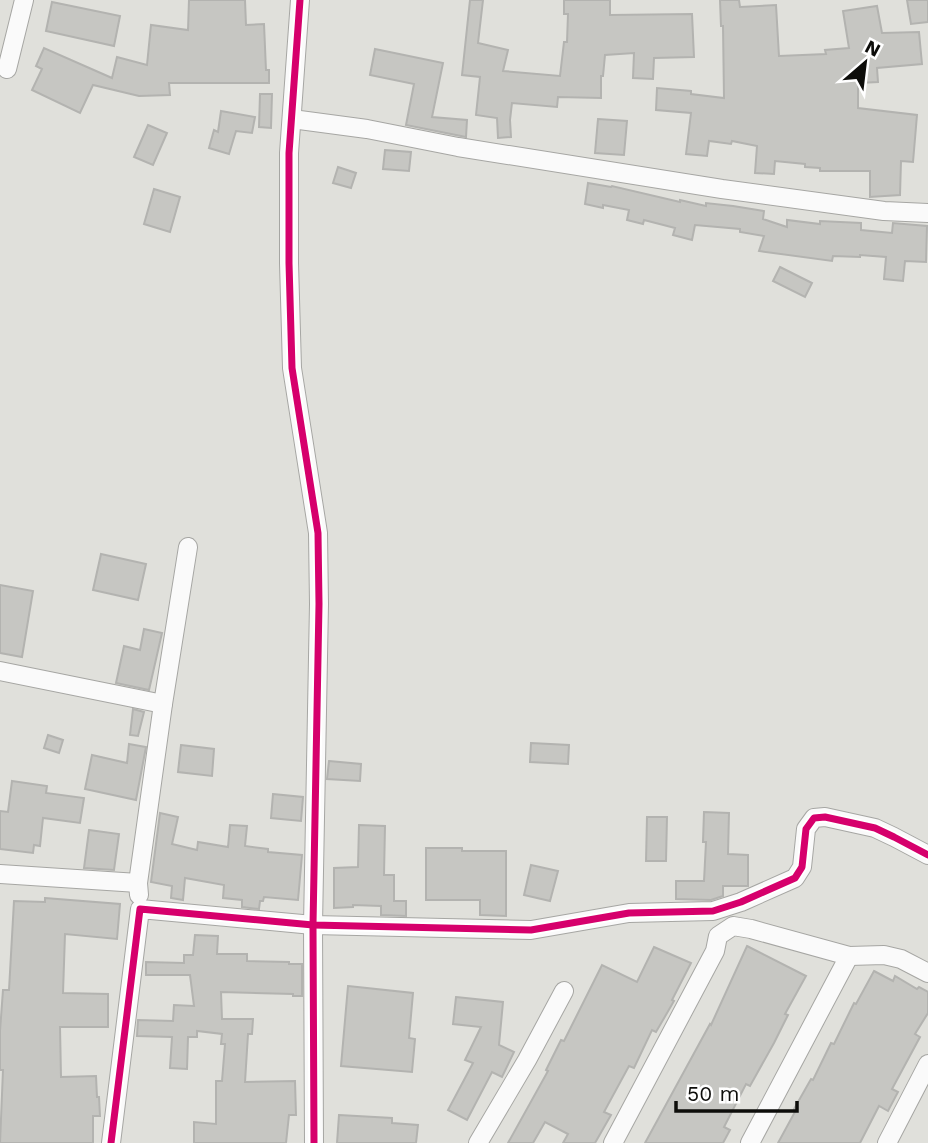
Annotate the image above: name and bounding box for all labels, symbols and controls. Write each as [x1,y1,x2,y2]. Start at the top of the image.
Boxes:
north arrow [830,28,900,98]
text: N [861,35,884,62]
scale bar [676,1070,797,1114]
text: 50 m [687,1081,739,1106]

